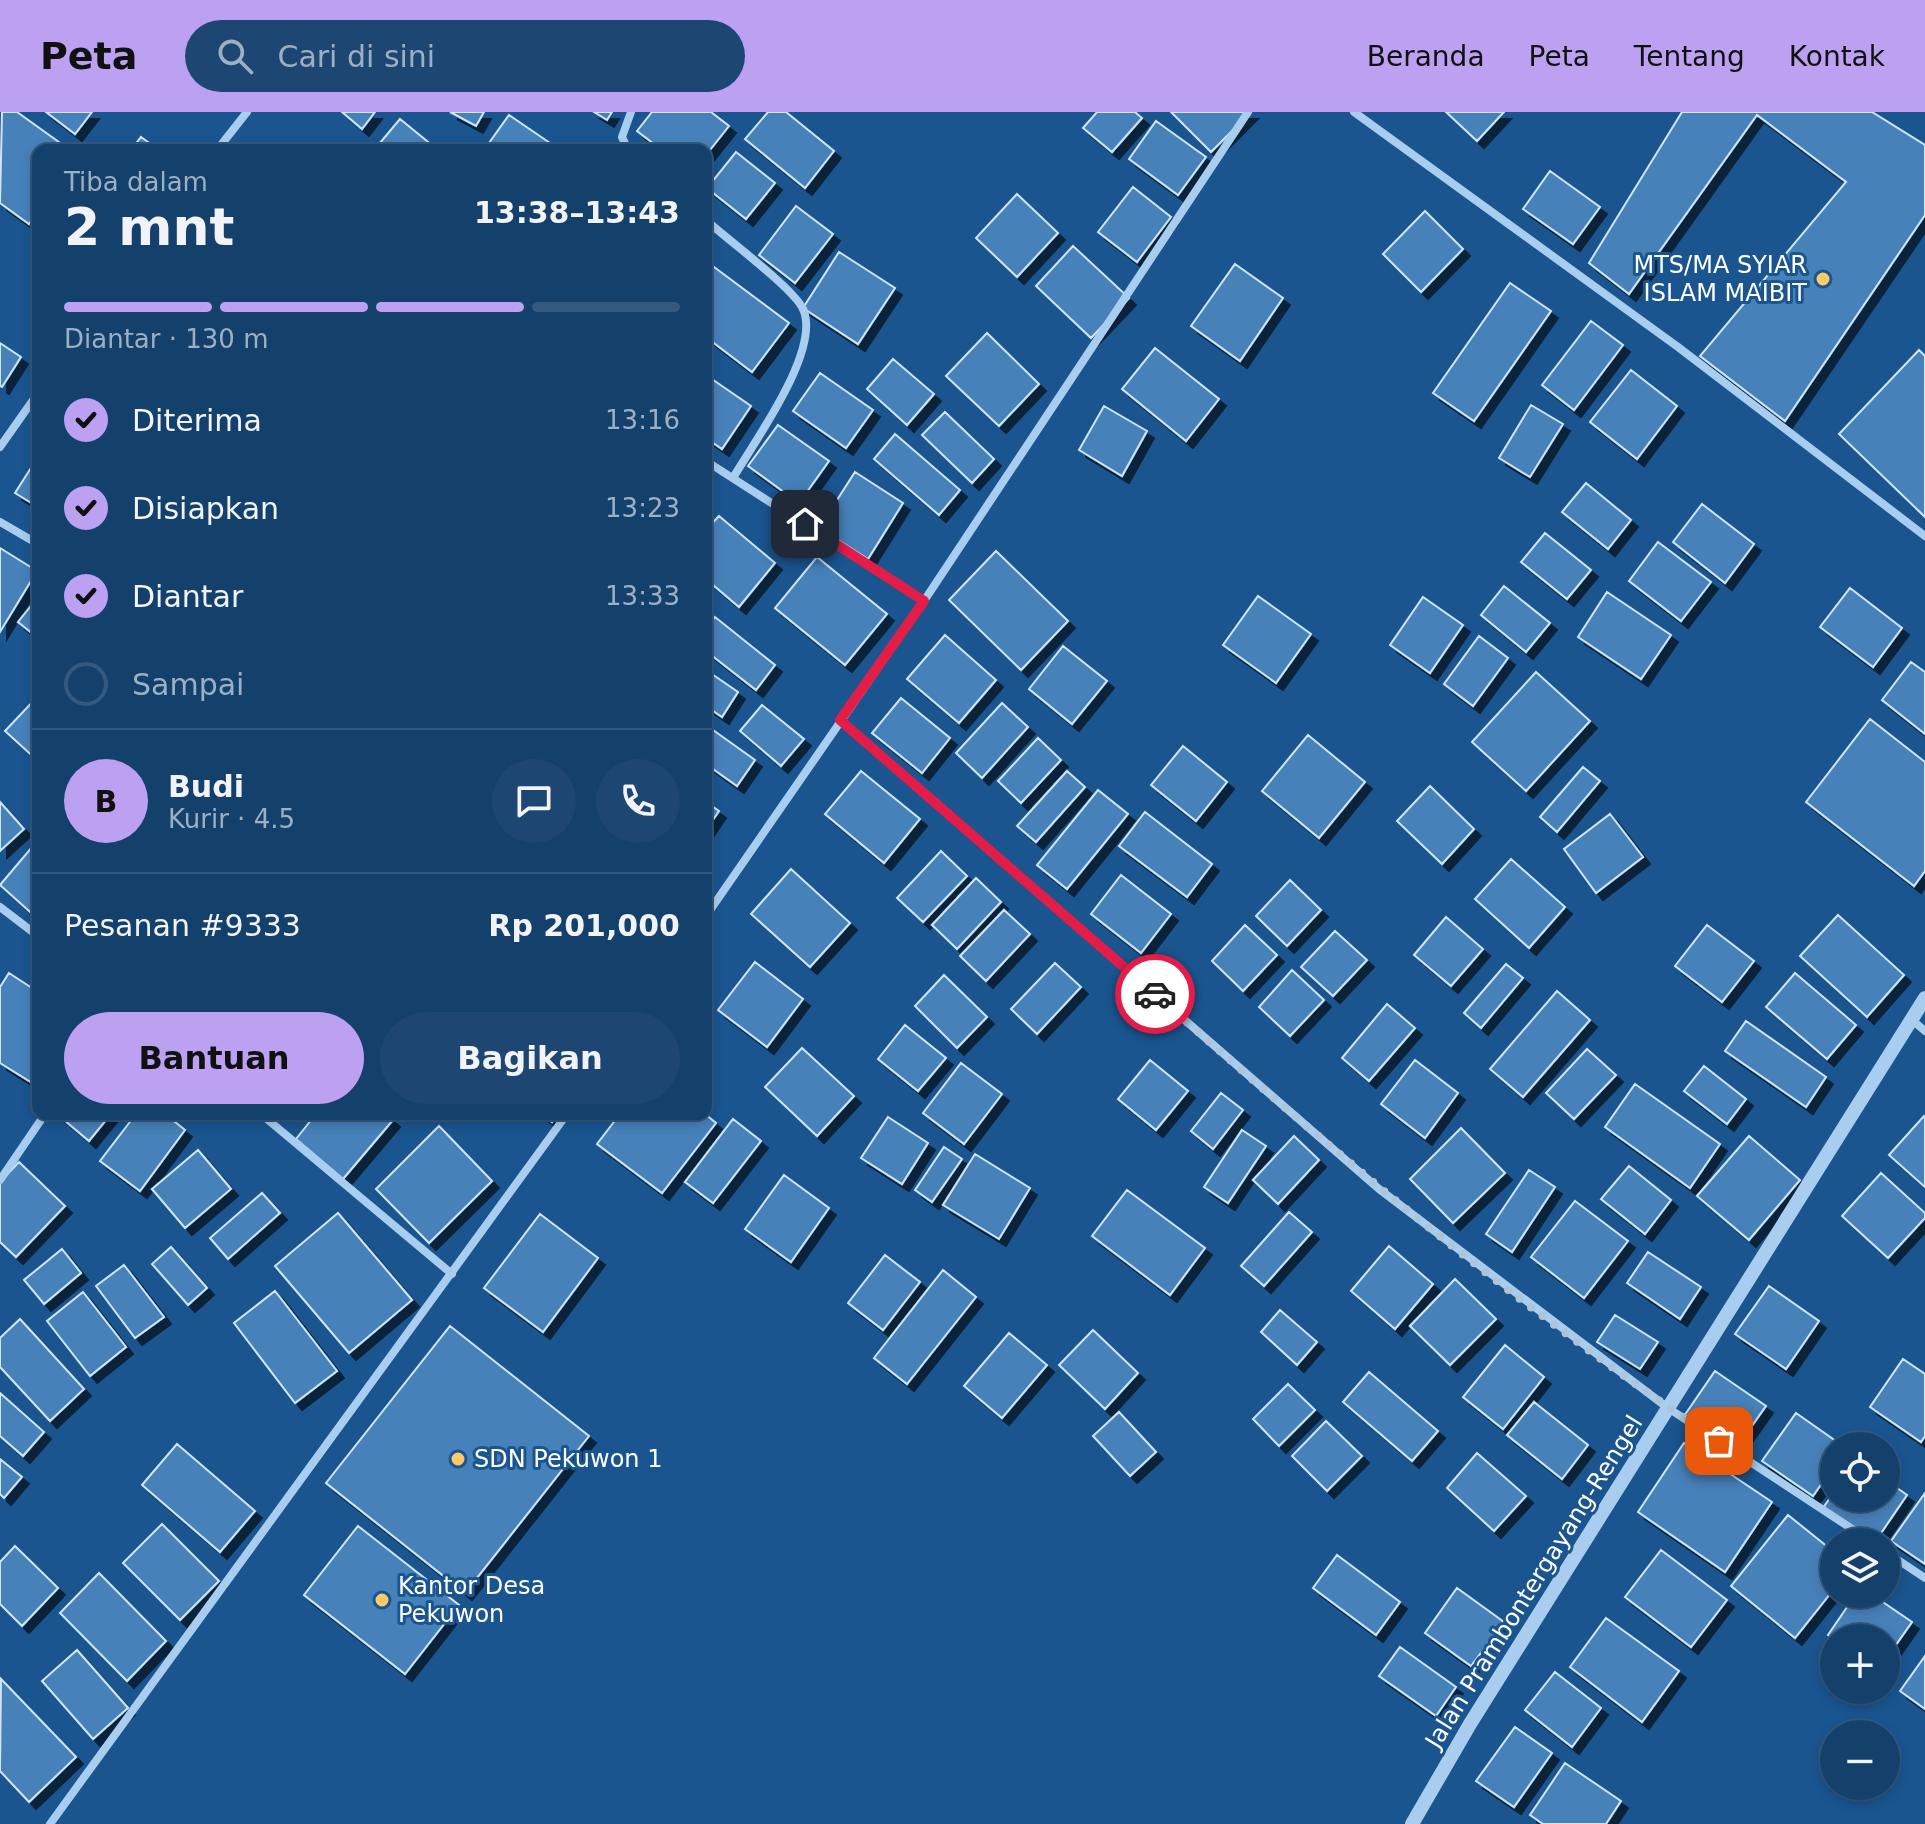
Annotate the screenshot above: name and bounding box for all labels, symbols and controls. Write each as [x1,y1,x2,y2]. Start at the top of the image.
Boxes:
search box [185,20,745,92]
text: Peta [40,34,137,78]
icon: search [213,34,257,78]
text: Cari di sini [277,39,435,74]
text: Beranda [1367,40,1485,73]
text: Peta [1529,40,1590,73]
text: Tentang [1634,40,1745,73]
text: Kontak [1789,40,1885,73]
text: Tiba dalam [64,167,208,197]
text: 13:38–13:43 [474,195,680,230]
text: 2 mnt [64,197,234,257]
place label: MTS/MA SYIAR ISLAM MAIBIT [1633,251,1807,307]
marker: MTS/MA SYIAR ISLAM MAIBIT [1814,270,1832,288]
text: Diantar · 130 m [64,324,268,354]
icon: check [64,398,108,442]
text: Diterima [132,403,262,438]
text: 13:16 [605,405,680,435]
icon: check [64,486,108,530]
pin [771,490,839,558]
text: Disiapkan [132,491,279,526]
text: 13:23 [605,493,680,523]
icon: home [783,502,827,546]
icon: check [64,574,108,618]
text: Diantar [132,579,243,614]
text: 13:33 [605,581,680,611]
text: Sampai [132,667,244,702]
button: chat [492,759,576,843]
button: phone [596,759,680,843]
text: Budi [168,769,244,804]
text: B [95,784,117,819]
text: Kurir · 4.5 [168,804,295,834]
text: Pesanan #9333 [64,908,301,943]
text: Rp 201,000 [488,908,680,943]
courier [1115,954,1195,1034]
icon: car [1133,972,1177,1016]
button: Bantuan [64,1012,364,1104]
button: Bagikan [380,1012,680,1104]
pin [1685,1407,1753,1475]
street label: Jalan Prambontergayang-Rengel [1419,1411,1648,1755]
icon: bag [1697,1419,1741,1463]
map controls [1820,1432,1900,1800]
button: locate [1820,1432,1900,1512]
place label: SDN Pekuwon 1 [474,1445,662,1473]
marker: SDN Pekuwon 1 [449,1450,467,1468]
button: layers [1820,1528,1900,1608]
place label: Kantor Desa Pekuwon [398,1572,545,1628]
marker: Kantor Desa Pekuwon [373,1591,391,1609]
button: + [1820,1624,1900,1704]
button: − [1820,1720,1900,1800]

